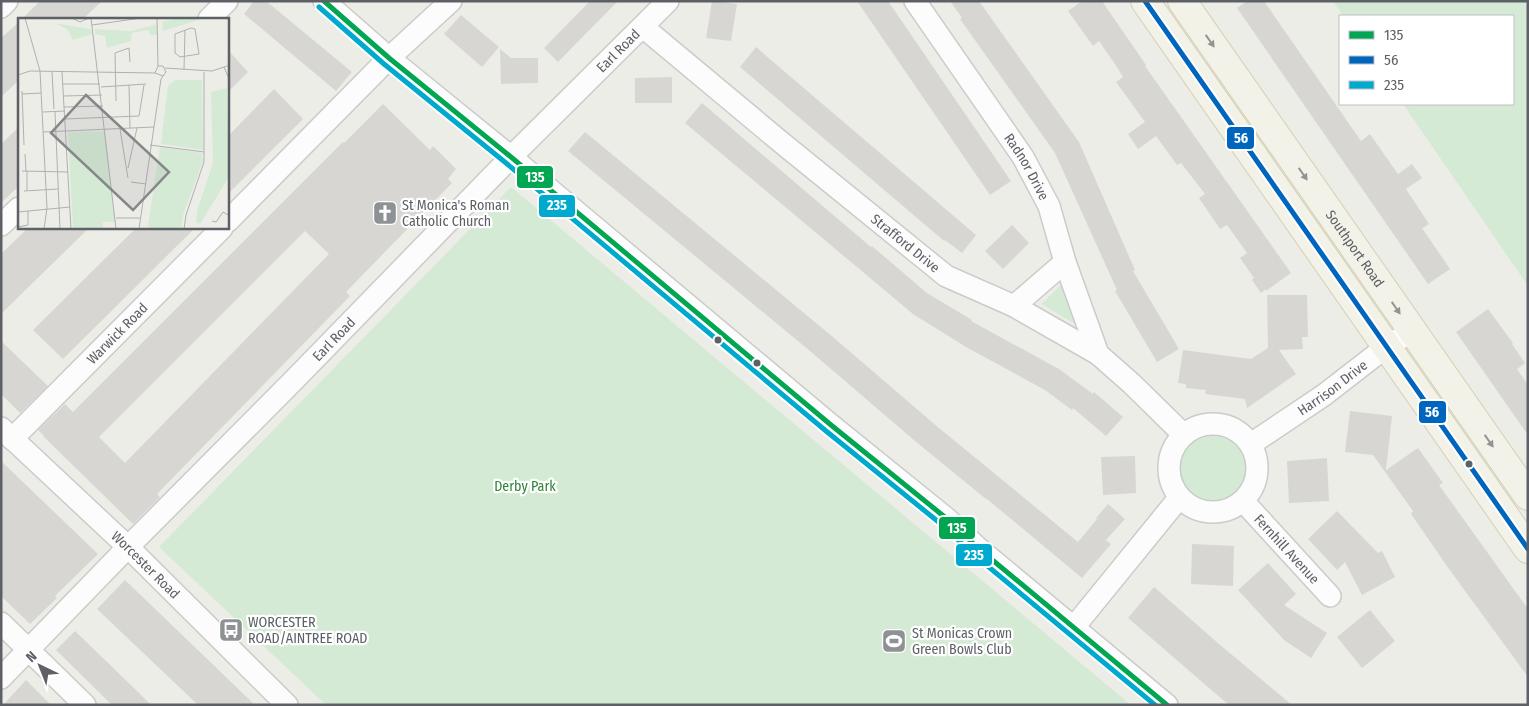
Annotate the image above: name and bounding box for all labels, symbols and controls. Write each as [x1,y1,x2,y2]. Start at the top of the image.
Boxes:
legend [1339,15,1514,105]
inset map [18,18,229,229]
street label: Earl Road [593,25,643,76]
text: 135 [1384,26,1404,44]
one-way arrow [1205,34,1215,48]
text: 56 [1384,51,1398,69]
text: 235 [1384,76,1404,94]
line badge: 56 [1226,126,1255,150]
street label: Radnor Drive [1001,130,1053,203]
text: 56 [1234,130,1248,147]
line badge: 135 [516,165,554,189]
one-way arrow [1298,167,1308,181]
text: 135 [525,169,545,186]
line badge: 235 [538,194,576,218]
place label: St Monica's Roman Catholic Church [402,197,509,230]
text: 235 [546,197,567,214]
church icon: St Monica's Roman Catholic Church [372,200,398,226]
street label: Southport Road [1322,207,1388,290]
street label: Strafford Drive [868,210,943,276]
street label: Warwick Road [83,299,151,368]
one-way arrow [1391,301,1401,314]
street label: Earl Road [309,314,359,364]
unlabelled marker [713,335,723,345]
street label: Harrison Drive [1294,356,1371,419]
unlabelled marker [752,358,762,368]
line badge: 56 [1418,400,1447,424]
text: 56 [1425,404,1439,421]
one-way arrow [1484,434,1494,448]
unlabelled marker [1464,459,1474,469]
park label: Derby Park [494,478,556,495]
street label: Fernhill Avenue [1251,511,1323,587]
line badge: 135 [938,516,976,540]
text: 135 [947,520,967,537]
street label: Worcester Road [108,527,183,602]
line badge: 235 [955,543,993,567]
text: 235 [963,547,984,564]
place label: WORCESTER ROAD/AINTREE ROAD [248,614,368,647]
bus stop icon: WORCESTER ROAD/AINTREE ROAD [218,617,244,643]
place label: St Monicas Crown Green Bowls Club [912,625,1012,658]
sports icon: St Monicas Crown Green Bowls Club [881,628,907,654]
north arrow [15,641,65,691]
text: N [23,648,40,666]

